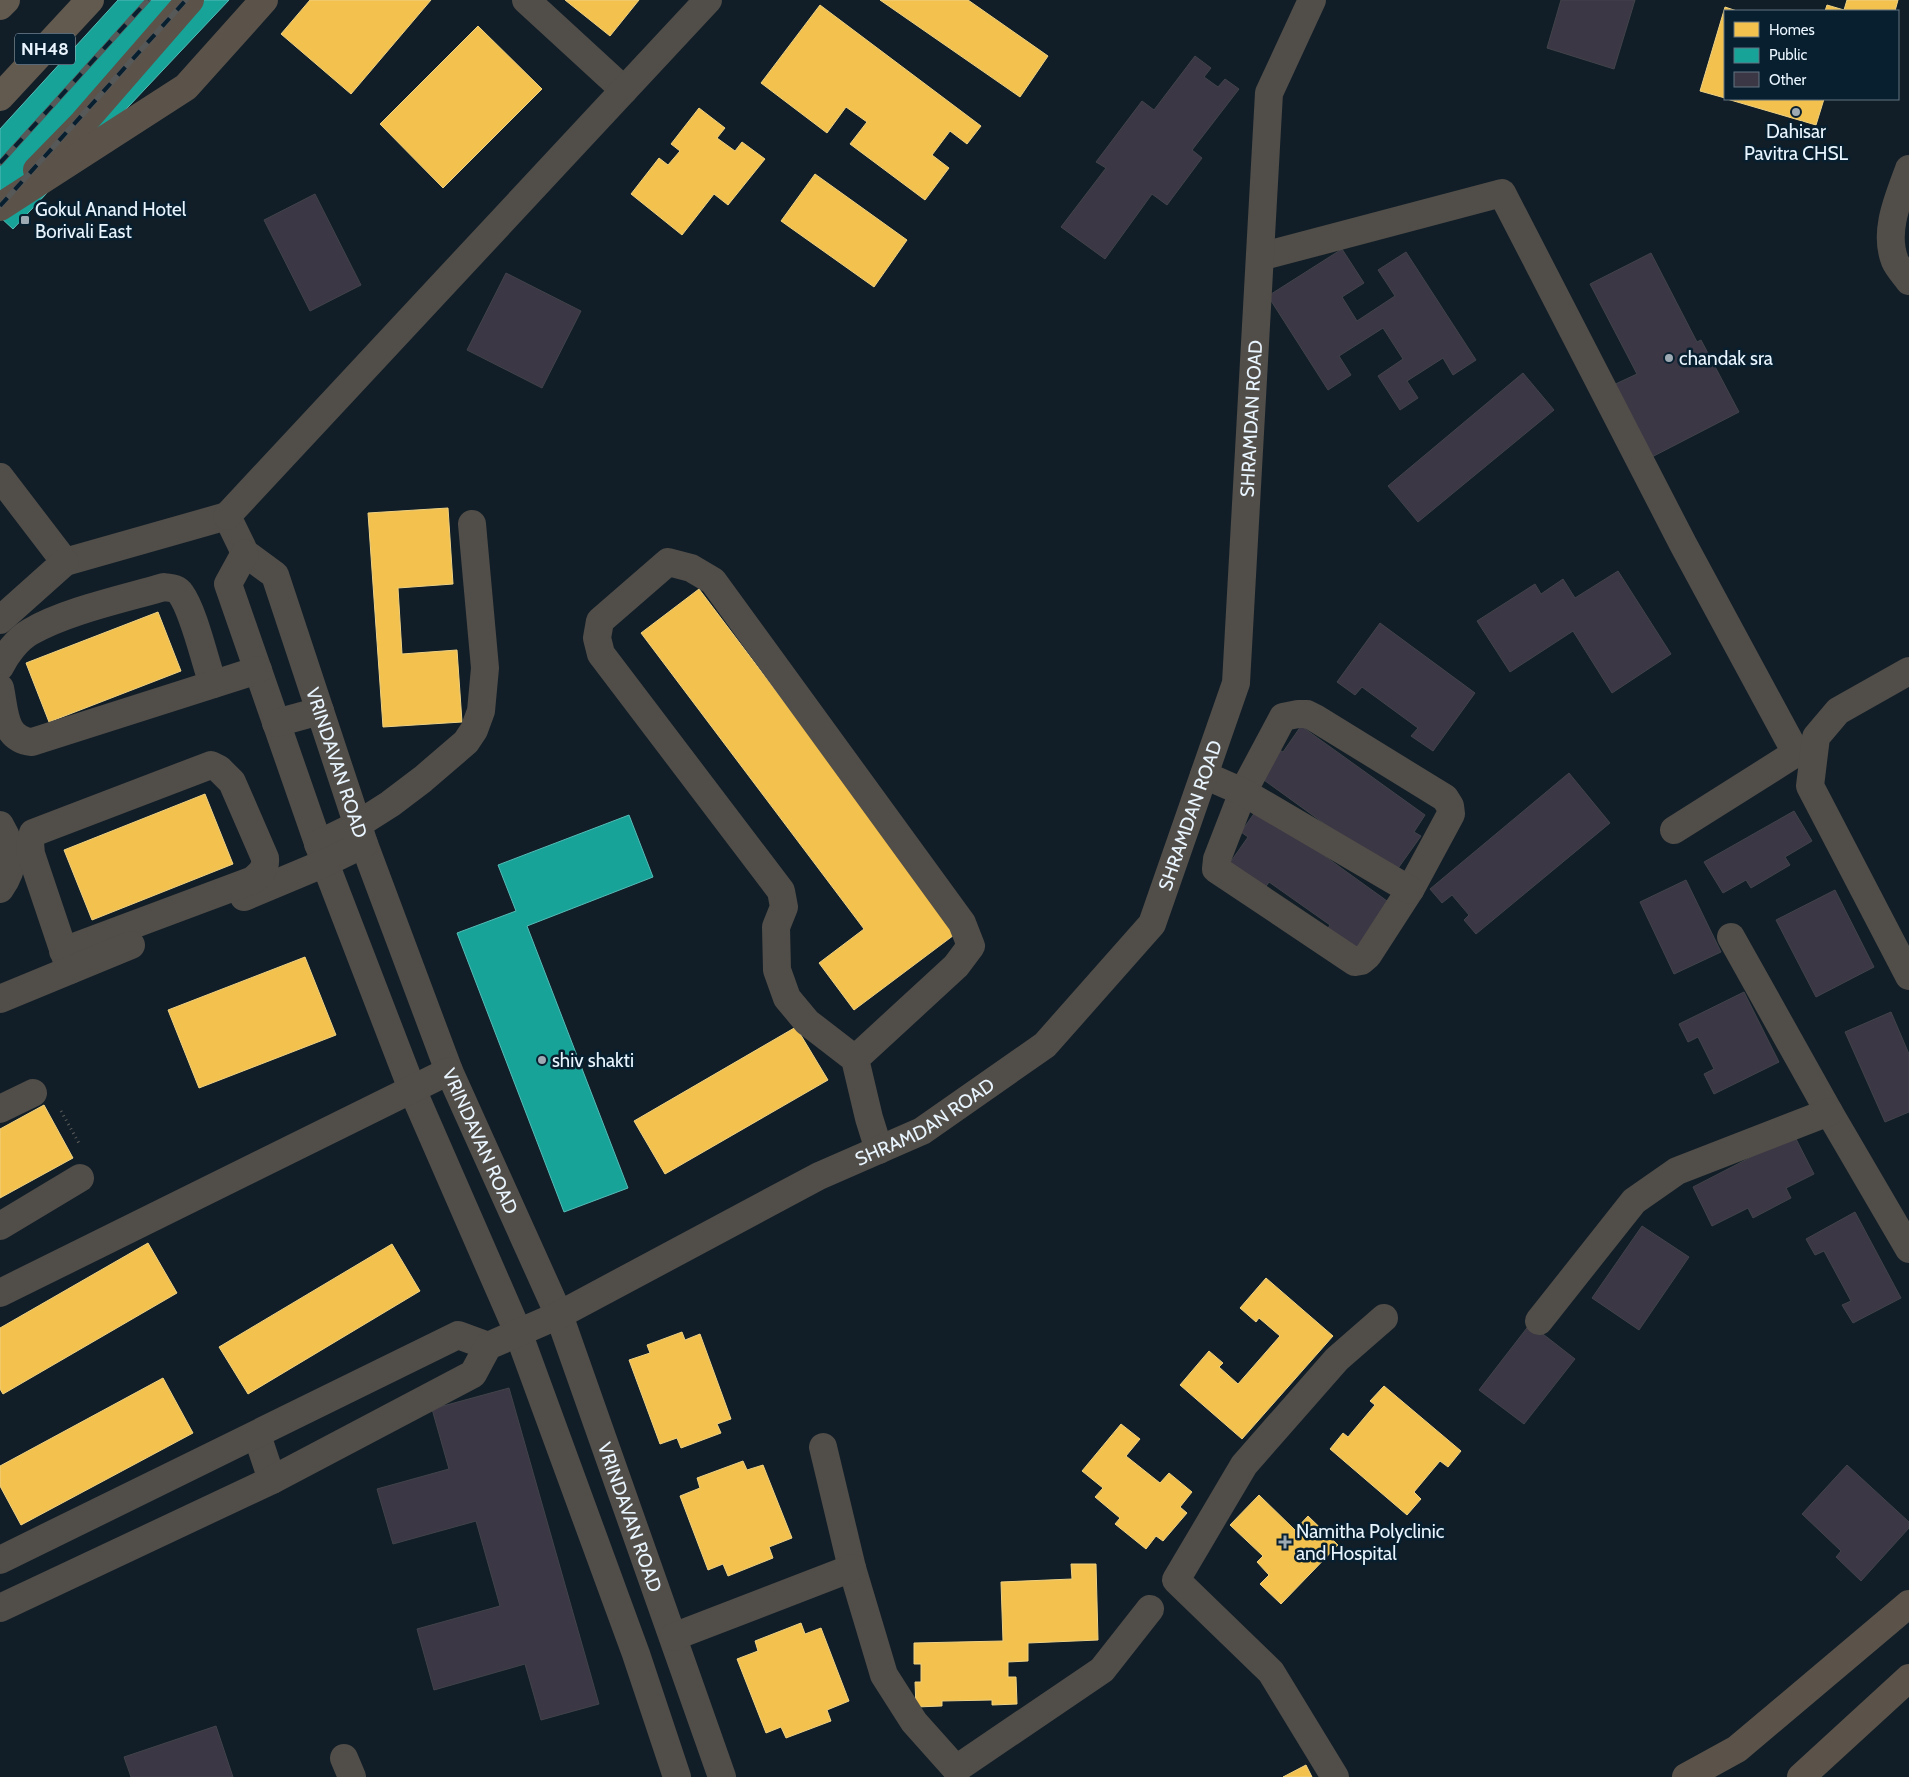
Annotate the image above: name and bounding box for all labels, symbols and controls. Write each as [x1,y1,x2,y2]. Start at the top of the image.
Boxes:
legend [1724,10,1899,100]
text: Homes [1769,21,1815,39]
road number: NH48 [15,34,75,64]
text: Public [1769,46,1807,64]
text: Other [1769,71,1806,89]
marker: Dahisar Pavitra CHSL [1790,106,1802,118]
place label: Dahisar Pavitra CHSL [1744,120,1849,165]
place label: Gokul Anand Hotel Borivali East [35,198,187,243]
marker: Gokul Anand Hotel Borivali East [19,214,31,226]
street label: SHRAMDAN ROAD [1235,339,1267,498]
place label: chandak sra [1679,347,1773,370]
marker: chandak sra [1663,352,1675,364]
street label: VRINDAVAN ROAD [301,685,372,841]
street label: SHRAMDAN ROAD [1154,737,1227,894]
place label: shiv shakti [552,1049,634,1072]
marker: shiv shakti [536,1054,548,1066]
street label: VRINDAVAN ROAD [437,1065,523,1218]
street label: SHRAMDAN ROAD [852,1073,999,1171]
street label: VRINDAVAN ROAD [593,1439,667,1595]
place label: Namitha Polyclinic and Hospital [1296,1520,1445,1565]
marker: Namitha Polyclinic and Hospital [1278,1535,1292,1549]

